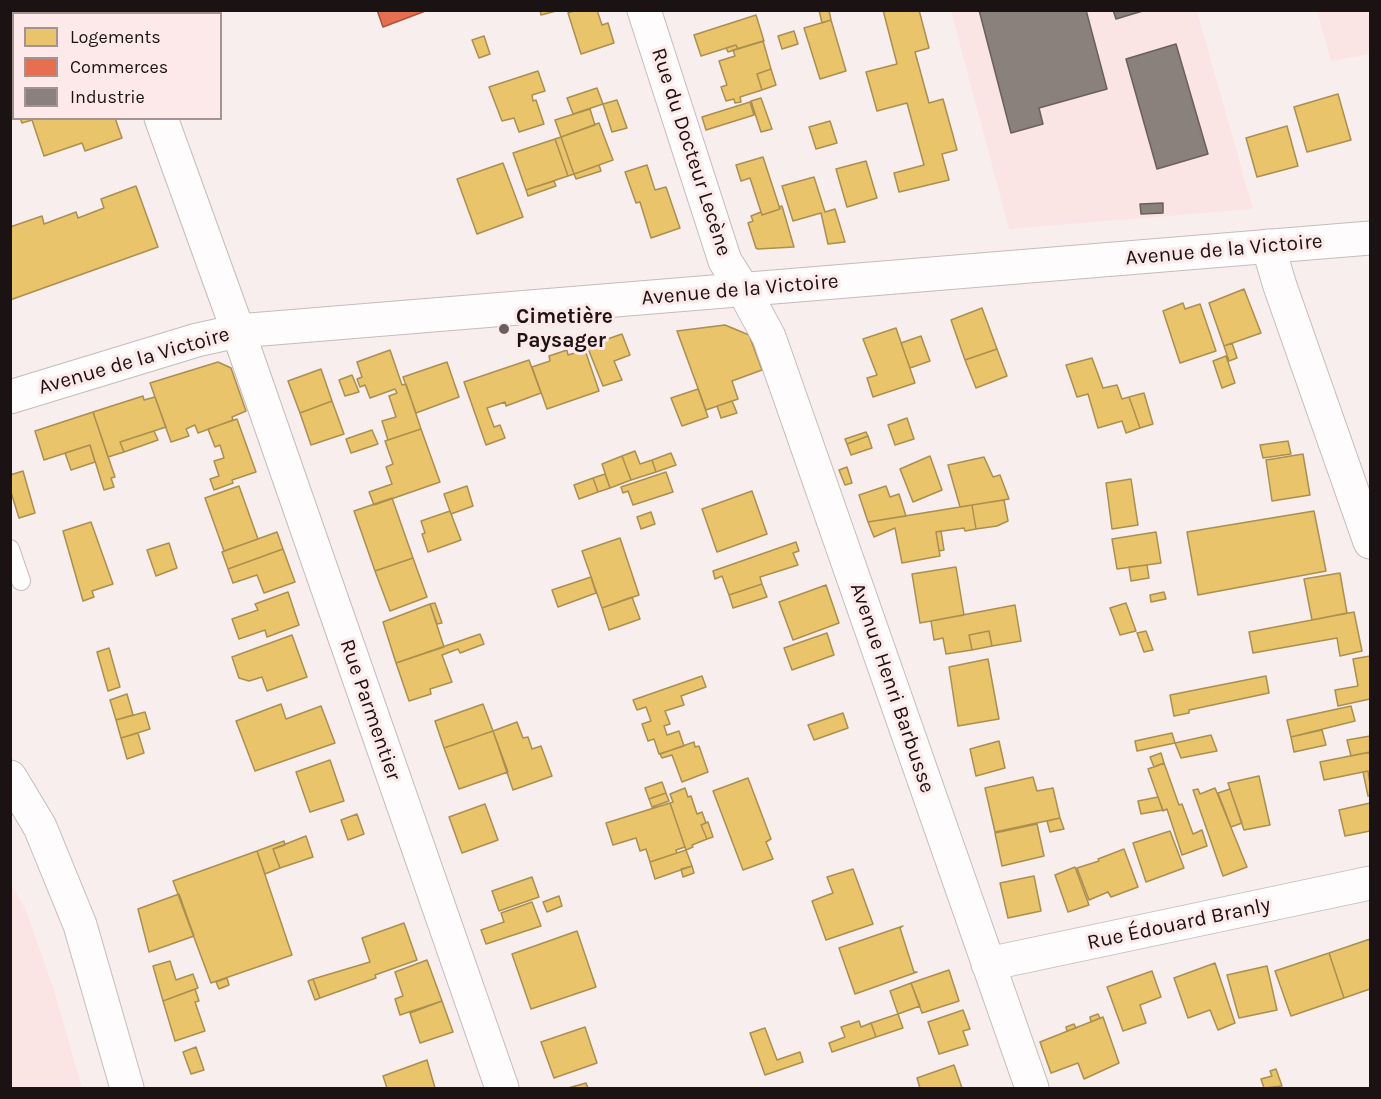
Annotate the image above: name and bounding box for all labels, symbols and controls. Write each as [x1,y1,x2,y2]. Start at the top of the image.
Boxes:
legend [12,12,222,120]
text: Logements [70,26,161,48]
street label: Rue du Docteur Lecène [645,45,737,259]
text: Commerces [70,56,168,78]
text: Industrie [70,86,145,108]
street label: Avenue de la Victoire [1124,229,1324,271]
street label: Avenue de la Victoire [640,269,840,311]
place label: Cimetière Paysager [516,304,613,354]
street label: Avenue de la Victoire [36,322,232,400]
marker: Cimetière Paysager [497,322,511,336]
street label: Avenue Henri Barbusse [844,580,940,796]
street label: Rue Parmentier [334,636,406,784]
street label: Rue Édouard Branly [1085,892,1273,956]

